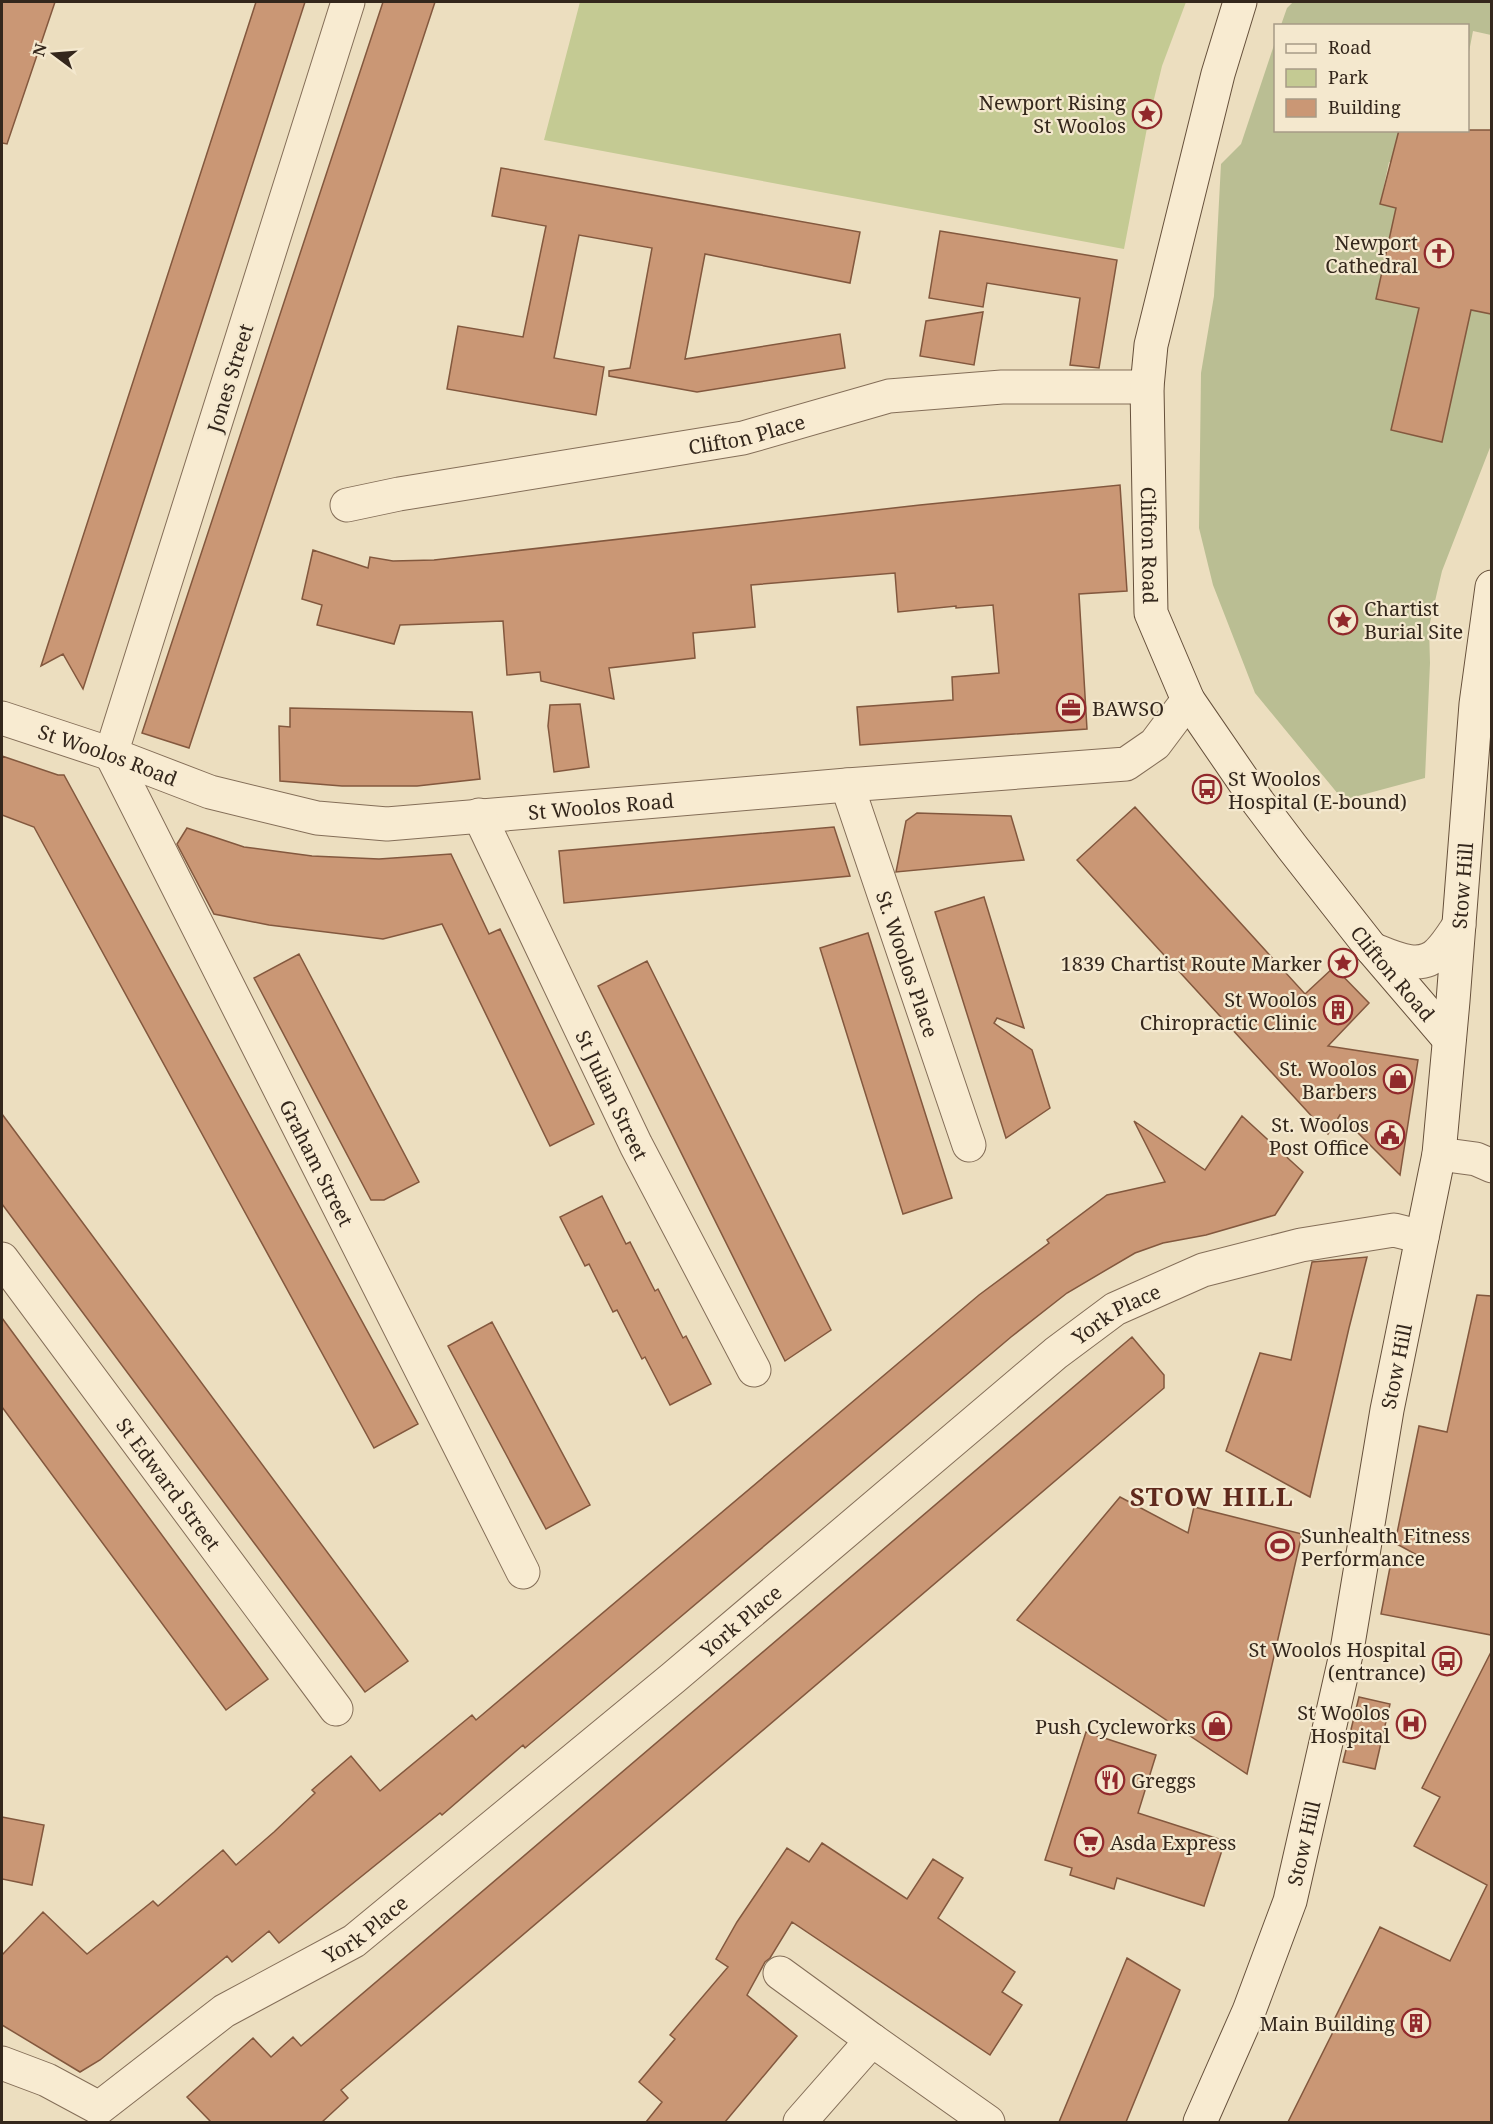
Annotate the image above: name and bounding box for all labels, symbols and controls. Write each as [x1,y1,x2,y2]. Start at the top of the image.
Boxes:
north arrow [24,24,84,84]
legend [1274,24,1469,132]
text: Road [1328,35,1371,59]
text: N [27,40,52,59]
text: Park [1328,65,1368,89]
place label: Newport Rising St Woolos [979,89,1126,139]
text: Building [1328,95,1401,119]
place icon: Newport Rising St Woolos [1131,98,1163,130]
place label: Newport Cathedral [1325,229,1418,279]
church icon: Newport Cathedral [1423,237,1455,269]
street label: Jones Street [200,320,259,437]
street label: Clifton Place [686,407,808,460]
street label: Clifton Road [1135,487,1164,604]
place label: Chartist Burial Site [1364,595,1463,645]
place icon: Chartist Burial Site [1327,604,1359,636]
office icon: BAWSO [1055,692,1087,724]
place label: BAWSO [1092,695,1164,722]
street label: St Woolos Road [35,717,181,792]
place label: St Woolos Hospital (E-bound) [1228,765,1407,815]
bus stop icon: St Woolos Hospital (E-bound) [1191,773,1223,805]
street label: St Woolos Road [527,786,675,825]
street label: Stow Hill [1445,841,1479,930]
street label: St. Woolos Place [870,887,945,1041]
street label: Clifton Road [1345,920,1441,1027]
place icon: 1839 Chartist Route Marker [1327,947,1359,979]
place label: 1839 Chartist Route Marker [1061,950,1323,977]
place label: St Woolos Chiropractic Clinic [1140,986,1317,1036]
building icon: St Woolos Chiropractic Clinic [1322,994,1354,1026]
street label: St Julian Street [570,1026,655,1165]
place label: St. Woolos Barbers [1279,1055,1377,1105]
shop icon: St. Woolos Barbers [1382,1063,1414,1095]
street label: Graham Street [274,1095,360,1231]
place label: St. Woolos Post Office [1269,1111,1369,1161]
public building icon: St. Woolos Post Office [1374,1119,1406,1151]
street label: York Place [1065,1277,1165,1351]
street label: Stow Hill [1374,1321,1418,1411]
street label: St Edward Street [111,1412,227,1556]
district label: STOW HILL [1130,1478,1294,1514]
place label: Sunhealth Fitness Performance [1301,1522,1470,1572]
sports icon: Sunhealth Fitness Performance [1264,1530,1296,1562]
street label: York Place [693,1578,787,1664]
place label: St Woolos Hospital (entrance) [1249,1636,1426,1686]
bus stop icon: St Woolos Hospital (entrance) [1431,1645,1463,1677]
place label: St Woolos Hospital [1297,1699,1390,1749]
hospital icon: St Woolos Hospital [1395,1708,1427,1740]
shop icon: Push Cycleworks [1201,1710,1233,1742]
place label: Push Cycleworks [1035,1713,1196,1740]
restaurant icon: Greggs [1094,1764,1126,1796]
place label: Greggs [1131,1767,1196,1794]
street label: Stow Hill [1280,1798,1326,1888]
supermarket icon: Asda Express [1073,1826,1105,1858]
place label: Asda Express [1110,1829,1236,1856]
street label: York Place [317,1889,413,1969]
building icon: Main Building [1400,2007,1432,2039]
place label: Main Building [1260,2010,1395,2037]

